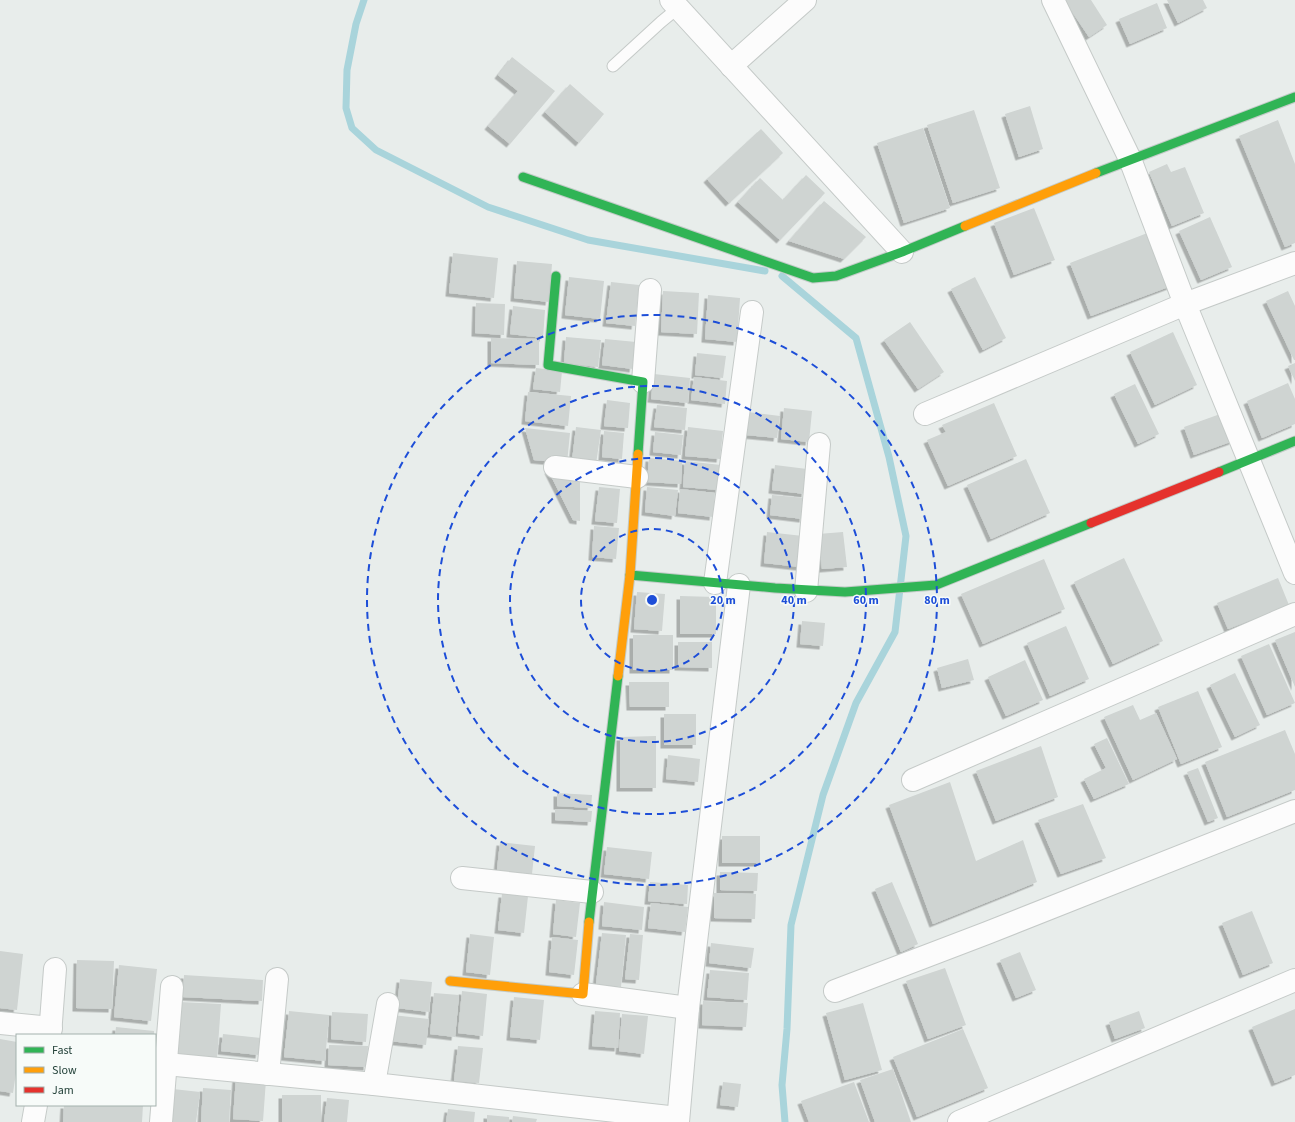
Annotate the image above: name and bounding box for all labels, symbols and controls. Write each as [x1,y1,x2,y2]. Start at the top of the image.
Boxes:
text: 20 m [710,592,736,609]
text: 40 m [781,592,807,609]
text: 60 m [853,592,879,609]
text: 80 m [924,592,950,609]
centre of rings [645,593,659,607]
legend [16,1034,156,1106]
text: Fast [52,1042,72,1059]
text: Slow [52,1062,77,1079]
text: Jam [52,1082,74,1099]

